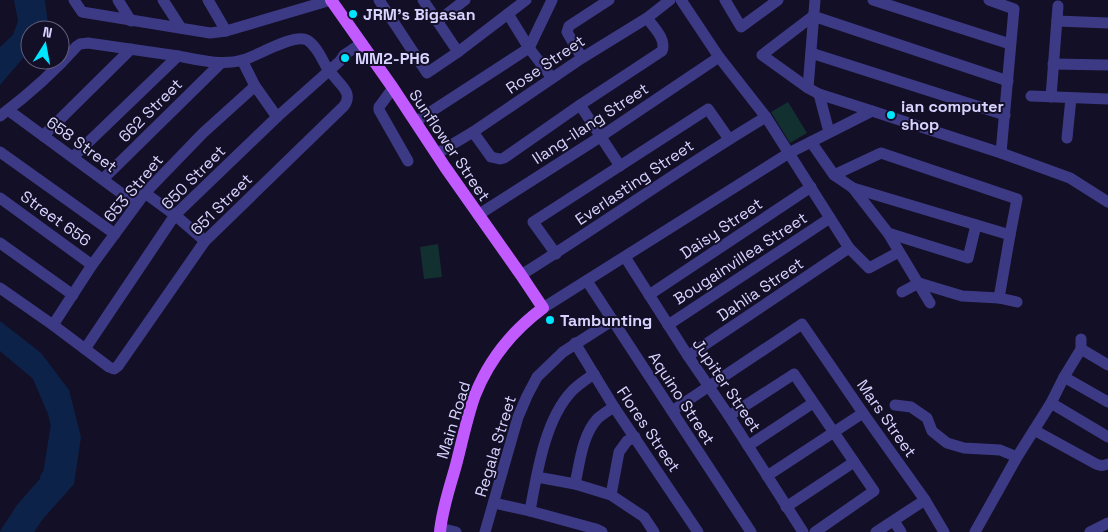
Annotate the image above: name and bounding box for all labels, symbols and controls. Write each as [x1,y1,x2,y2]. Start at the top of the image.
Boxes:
place label: JRM's Bigasan [363,4,476,25]
marker: JRM's Bigasan [347,8,359,20]
north arrow [20,20,70,70]
text: N [41,23,54,42]
street label: Rose Street [502,30,589,99]
place label: MM2-PH6 [355,48,430,69]
marker: MM2-PH6 [339,52,351,64]
street label: 662 Street [114,74,187,147]
street label: Ilang-ilang Street [528,78,652,169]
street label: Sunflower Street [404,85,495,205]
place label: ian computer shop [901,96,1004,135]
marker: ian computer shop [885,109,897,121]
street label: 658 Street [42,112,121,177]
street label: Everlasting Street [571,135,698,230]
street label: 650 Street [157,141,230,214]
street label: 653 Street [99,150,168,226]
street label: 651 Street [186,169,257,240]
street label: Street 656 [16,186,95,251]
street label: Daisy Street [676,193,767,264]
street label: Bougainvillea Street [669,207,811,310]
street label: Dahlia Street [713,253,807,326]
place label: Tambunting [560,310,652,331]
marker: Tambunting [544,314,556,326]
street label: Jupiter Street [687,334,766,436]
street label: Aquino Street [644,348,719,449]
street label: Mars Street [852,375,921,461]
street label: Main Road [432,379,475,462]
street label: Flores Street [612,382,685,476]
street label: Regala Street [470,393,521,500]

